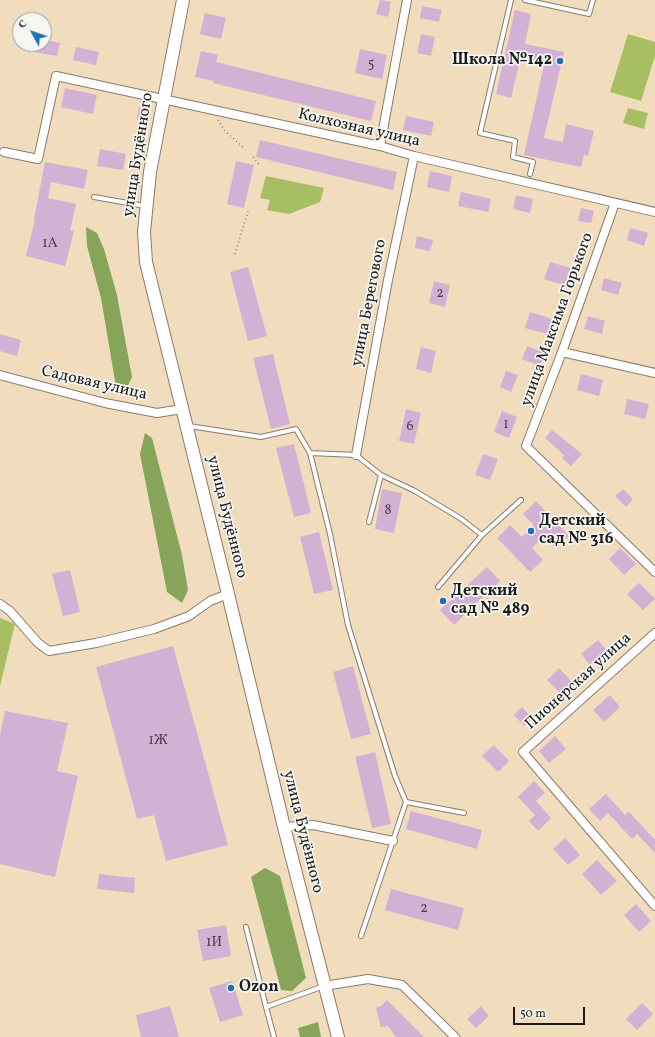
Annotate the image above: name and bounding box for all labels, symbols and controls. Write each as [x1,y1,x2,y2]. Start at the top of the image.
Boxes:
north arrow [12,12,52,52]
text: С [15,17,31,32]
place label: Школа №142 [452,51,552,71]
house number: 5 [368,56,374,72]
marker: Школа №142 [555,56,565,66]
street label: улица Будённого [120,91,158,219]
street label: Колхозная улица [296,106,422,152]
street label: улица Максима Горького [518,231,598,409]
house number: 1А [42,236,58,252]
street label: улица Берегового [348,238,392,368]
house number: 2 [436,286,444,302]
street label: Садовая улица [39,362,149,406]
house number: 1 [503,417,509,433]
house number: 6 [406,419,414,435]
street label: улица Будённого [201,454,251,580]
house number: 8 [384,503,392,519]
place label: Детский сад № 316 [539,512,614,550]
marker: Детский сад № 316 [526,526,536,536]
place label: Детский сад № 489 [451,582,529,620]
marker: Детский сад № 489 [438,596,448,606]
street label: Пионерская улица [522,629,636,735]
house number: 1Ж [148,733,168,749]
street label: улица Будённого [277,769,327,895]
house number: 2 [420,901,428,917]
house number: 1И [206,935,222,951]
place label: Ozon [239,978,279,998]
marker: Ozon [226,983,236,993]
scale bar [515,999,587,1025]
text: 50 m [520,1006,546,1022]

